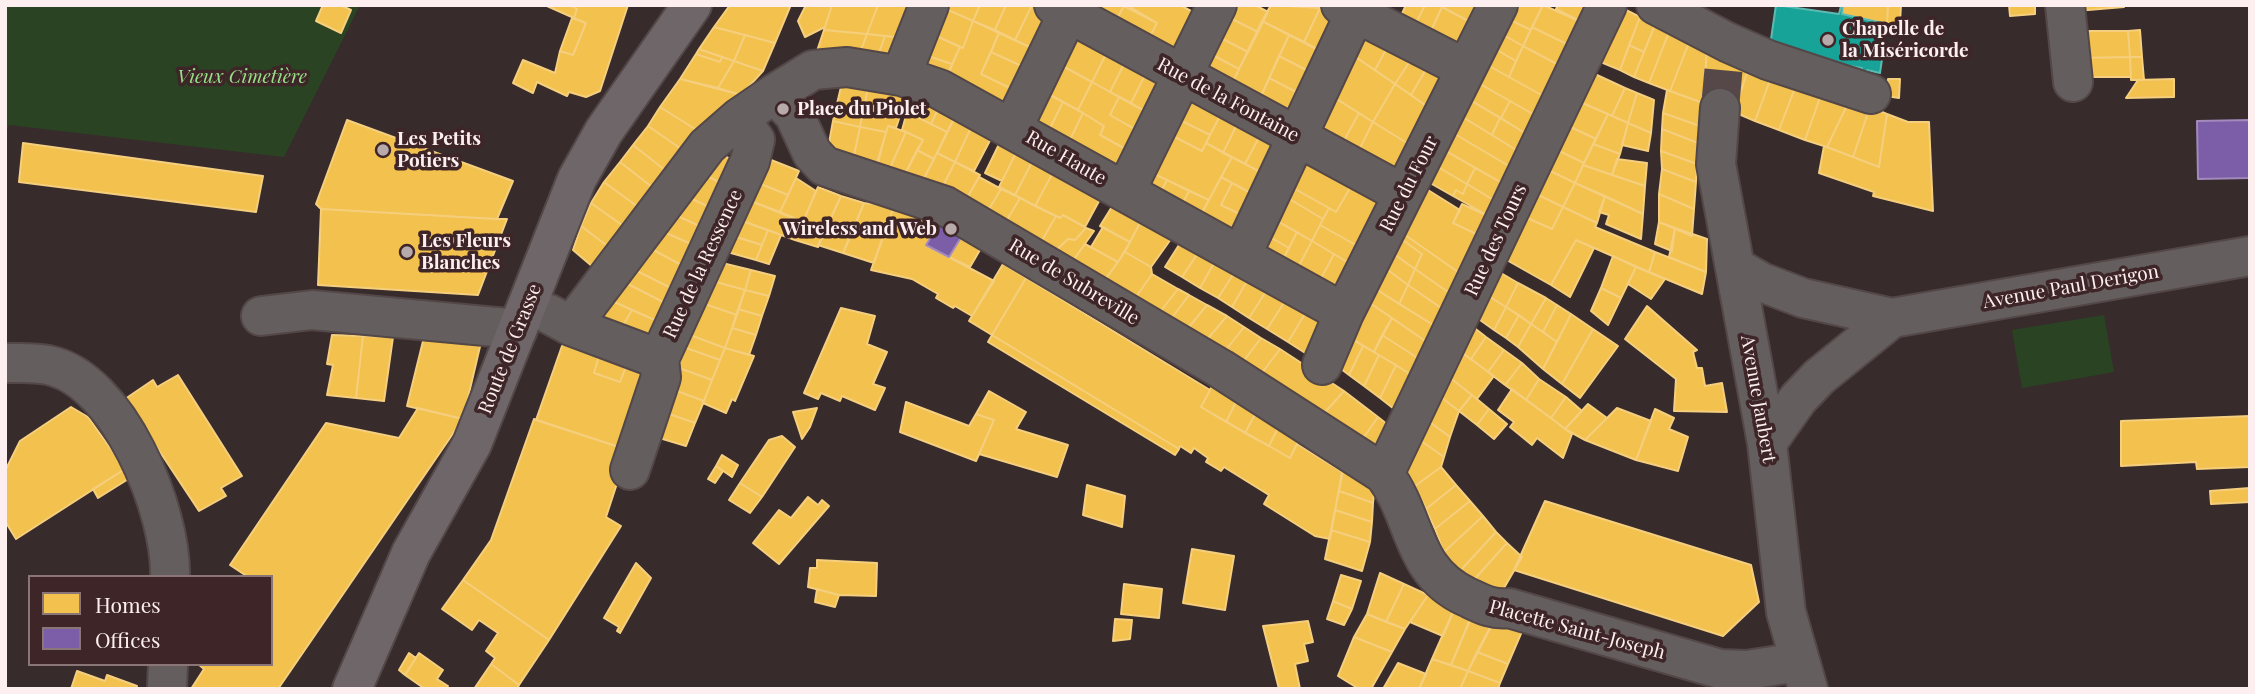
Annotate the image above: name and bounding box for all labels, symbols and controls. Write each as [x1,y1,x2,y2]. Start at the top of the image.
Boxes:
place label: Chapelle de la Miséricorde [1842,18,1969,62]
marker: Chapelle de la Miséricorde [1820,32,1836,48]
street label: Rue de la Fontaine [1153,53,1303,147]
park label: Vieux Cimetière [177,66,307,88]
place label: Place du Piolet [797,98,926,120]
marker: Place du Piolet [775,101,791,117]
street label: Rue Haute [1022,126,1110,190]
place label: Les Petits Potiers [397,128,481,172]
street label: Rue du Four [1375,132,1443,236]
marker: Les Petits Potiers [375,142,391,158]
street label: Rue des Tours [1460,180,1532,300]
street label: Rue de la Ressence [659,186,747,342]
place label: Wireless and Web [783,218,937,240]
marker: Wireless and Web [943,221,959,237]
place label: Les Fleurs Blanches [421,230,511,274]
street label: Rue de Subreville [1005,234,1143,330]
marker: Les Fleurs Blanches [399,244,415,260]
street label: Avenue Paul Derigon [1981,260,2161,314]
street label: Route de Grasse [474,281,546,417]
street label: Avenue Jaubert [1736,333,1780,465]
legend [28,575,273,666]
text: Homes [95,590,161,618]
street label: Placette Saint-Joseph [1487,596,1667,664]
text: Offices [95,625,160,653]

